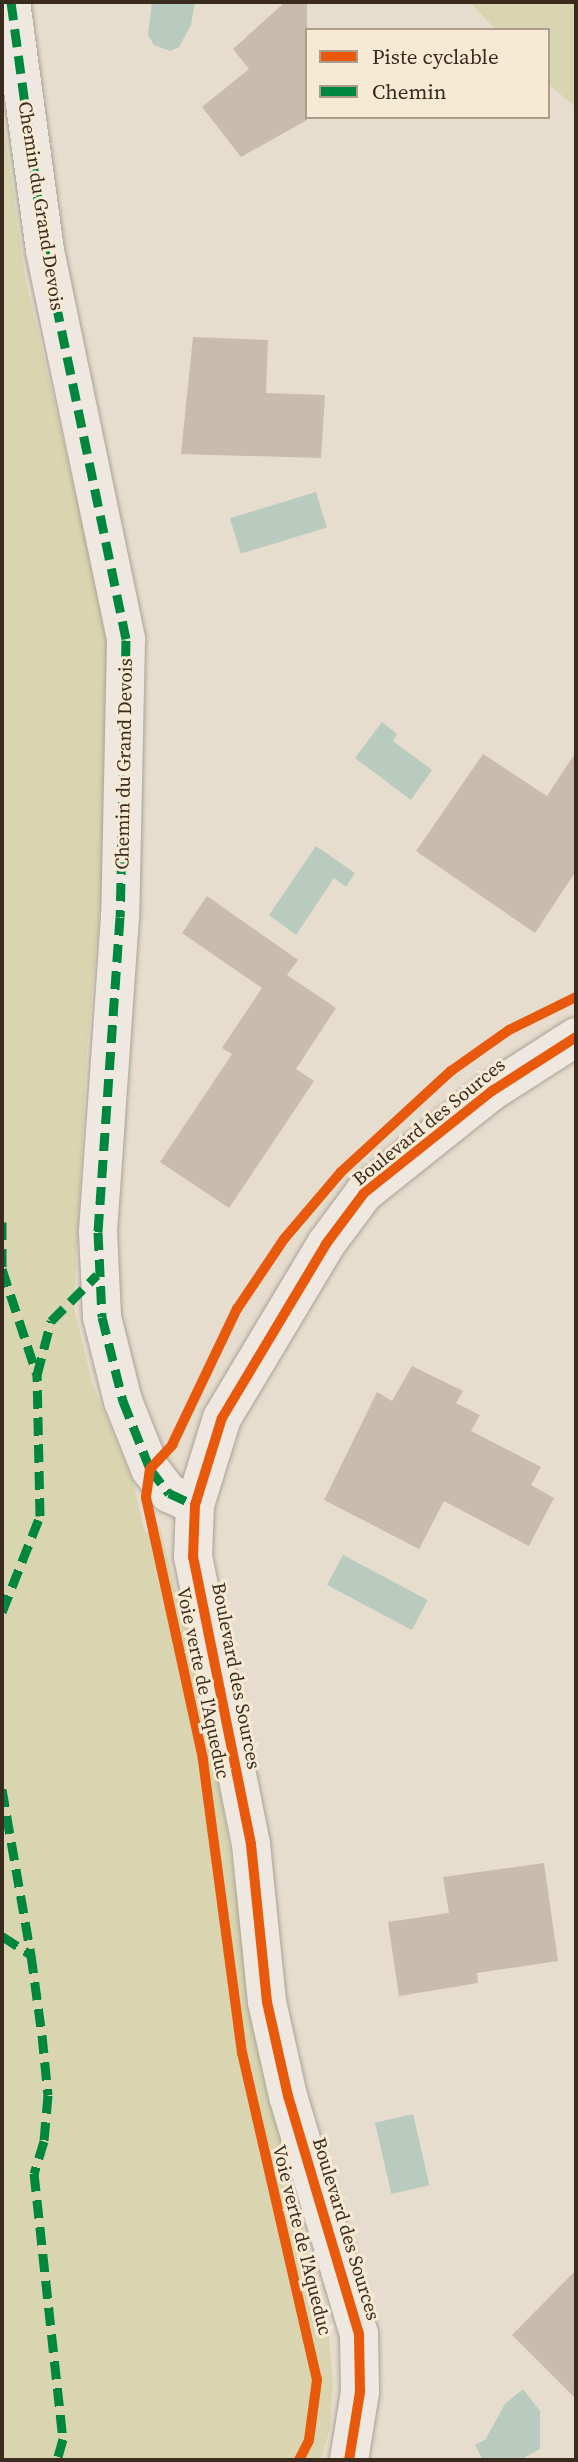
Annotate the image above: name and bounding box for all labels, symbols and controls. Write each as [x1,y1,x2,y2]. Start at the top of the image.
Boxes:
legend [305,28,550,119]
text: Piste cyclable [372,42,499,71]
text: Chemin [372,77,447,106]
street label: Chemin du Grand Devois [13,100,69,312]
street label: Chemin du Grand Devois [111,658,137,870]
street label: Boulevard des Sources [348,1053,510,1191]
street label: Boulevard des Sources [207,1581,265,1771]
street label: Voie verte de l'Aqueduc [172,1585,234,1781]
street label: Boulevard des Sources [307,2135,385,2323]
street label: Voie verte de l'Aqueduc [267,2142,337,2338]

